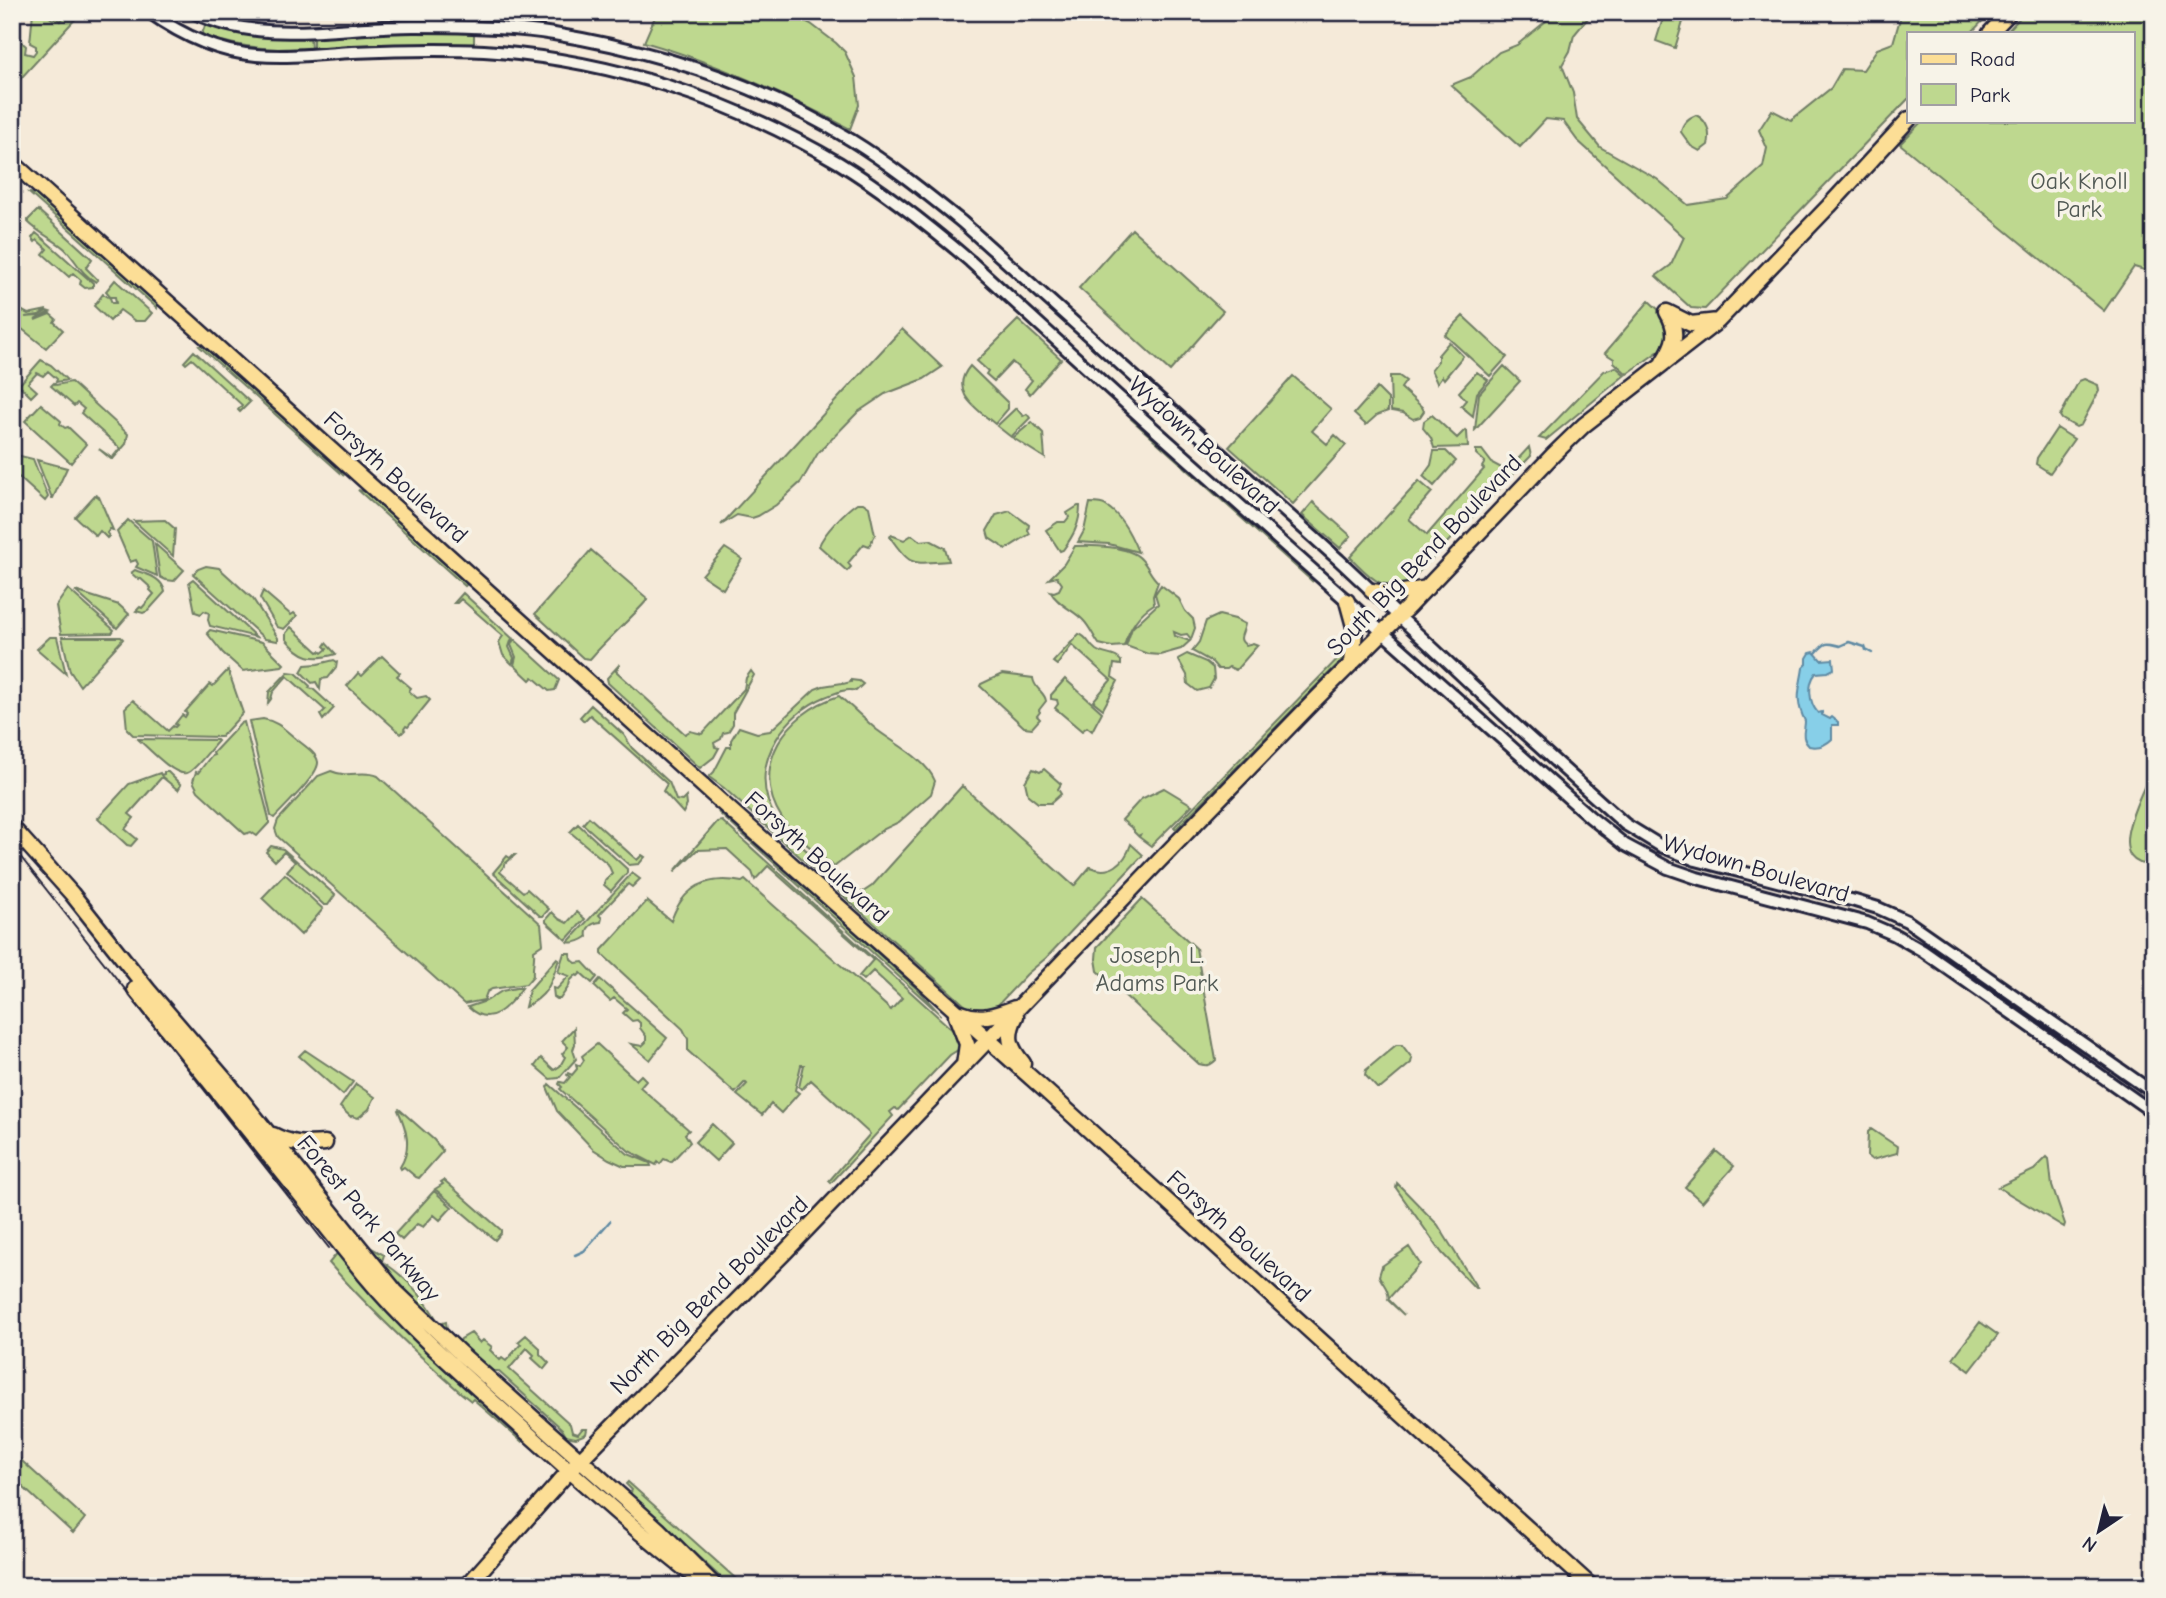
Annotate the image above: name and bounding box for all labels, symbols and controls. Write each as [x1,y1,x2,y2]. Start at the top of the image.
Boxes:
legend [1907,32,2134,122]
text: Road [1970,47,2015,71]
text: Park [1970,83,2010,107]
park label: Oak Knoll Park [2030,167,2128,223]
street label: Wydown Boulevard [1123,370,1285,520]
street label: Forsyth Boulevard [318,405,474,549]
street label: South Big Bend Boulevard [1321,449,1527,661]
street label: Forsyth Boulevard [739,785,895,929]
street label: Wydown Boulevard [1660,828,1852,908]
park label: Joseph L. Adams Park [1096,941,1219,997]
street label: Forest Park Parkway [291,1129,447,1307]
street label: Forsyth Boulevard [1161,1164,1317,1308]
street label: North Big Bend Boulevard [604,1190,814,1400]
north arrow [2064,1496,2134,1566]
text: N [2078,1532,2101,1557]

